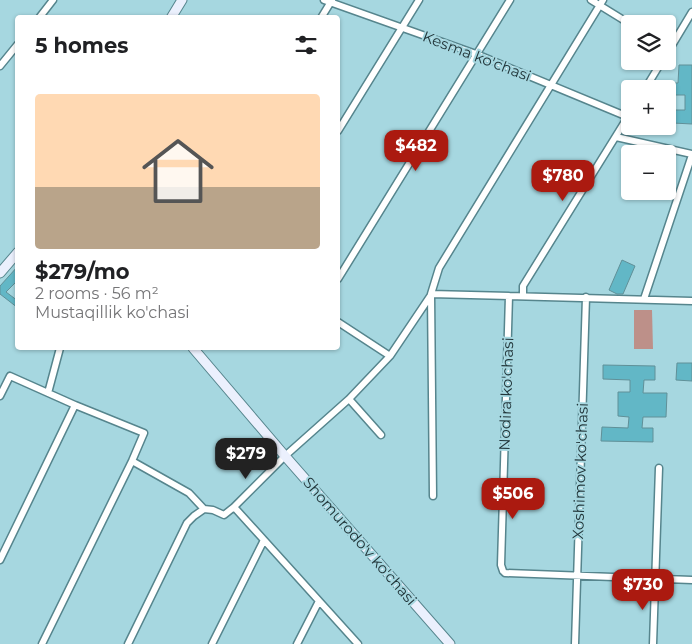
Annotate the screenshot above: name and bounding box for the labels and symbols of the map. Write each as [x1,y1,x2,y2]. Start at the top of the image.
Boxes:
street label: Kesma ko'chasi [420,27,534,85]
pin: $482 [386,130,446,172]
pin: $780 [533,160,593,202]
street label: Nodira ko'chasi [495,337,517,451]
street label: Xoshimov ko'chasi [568,402,592,540]
pin: $279 [216,438,276,480]
street label: Shomurodo'v ko'chasi [299,473,421,609]
pin: $506 [483,478,543,520]
pin: $730 [613,568,673,611]

